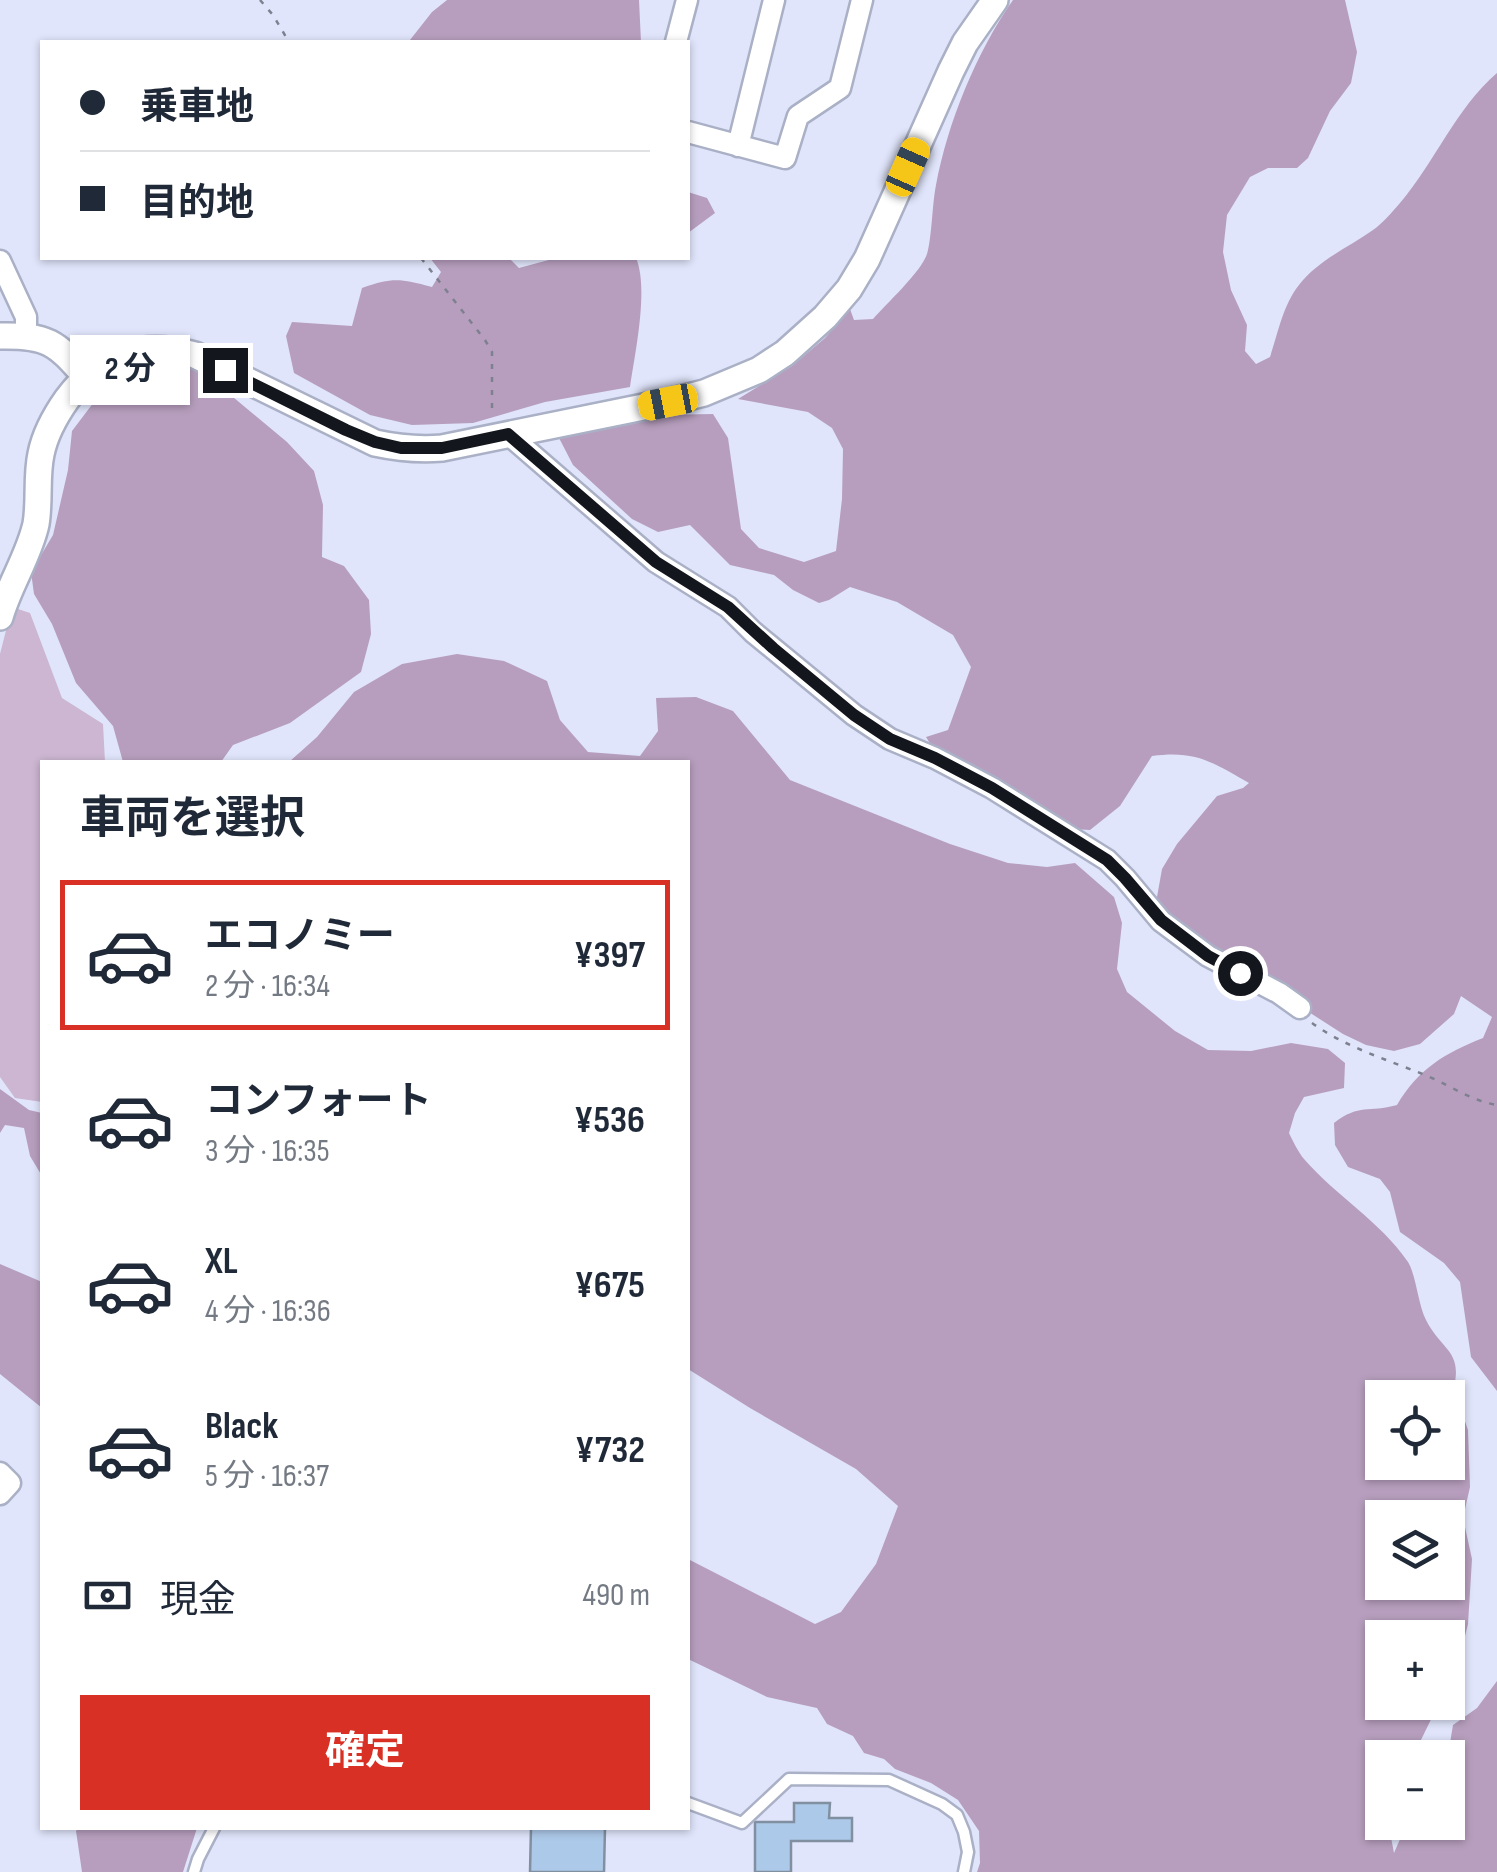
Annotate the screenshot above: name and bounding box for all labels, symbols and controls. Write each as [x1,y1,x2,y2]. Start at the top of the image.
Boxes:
text: 乗車地 [140,85,254,130]
car [882,133,934,201]
text: 目的地 [140,181,254,226]
callout: 2 分 [70,335,190,405]
route end [203,348,248,393]
text: 2 分 [104,350,156,389]
car [636,382,700,422]
text: 車両を選択 [80,792,305,847]
icon: car [85,910,175,1000]
text: エコノミー [205,914,395,959]
text: ¥397 [574,933,645,978]
route start [1218,951,1263,996]
text: 2 分 · 16:34 [205,967,330,1006]
icon: car [85,1075,175,1165]
text: コンフォート [205,1079,432,1124]
text: ¥536 [574,1098,645,1143]
text: 3 分 · 16:35 [205,1132,330,1171]
text: XL [205,1239,238,1284]
icon: car [85,1240,175,1330]
text: ¥675 [574,1263,645,1308]
text: 4 分 · 16:36 [205,1292,331,1331]
map controls [1365,1380,1465,1840]
button: locate [1365,1380,1465,1480]
text: Black [205,1404,278,1449]
icon: car [85,1405,175,1495]
text: ¥732 [575,1428,645,1473]
text: 5 分 · 16:37 [205,1457,329,1496]
button: layers [1365,1500,1465,1600]
icon: cash [80,1568,135,1623]
text: 490 m [582,1576,650,1615]
text: 現金 [160,1578,236,1623]
button: + [1365,1620,1465,1720]
button: 確定 [80,1695,650,1810]
button: − [1365,1740,1465,1840]

